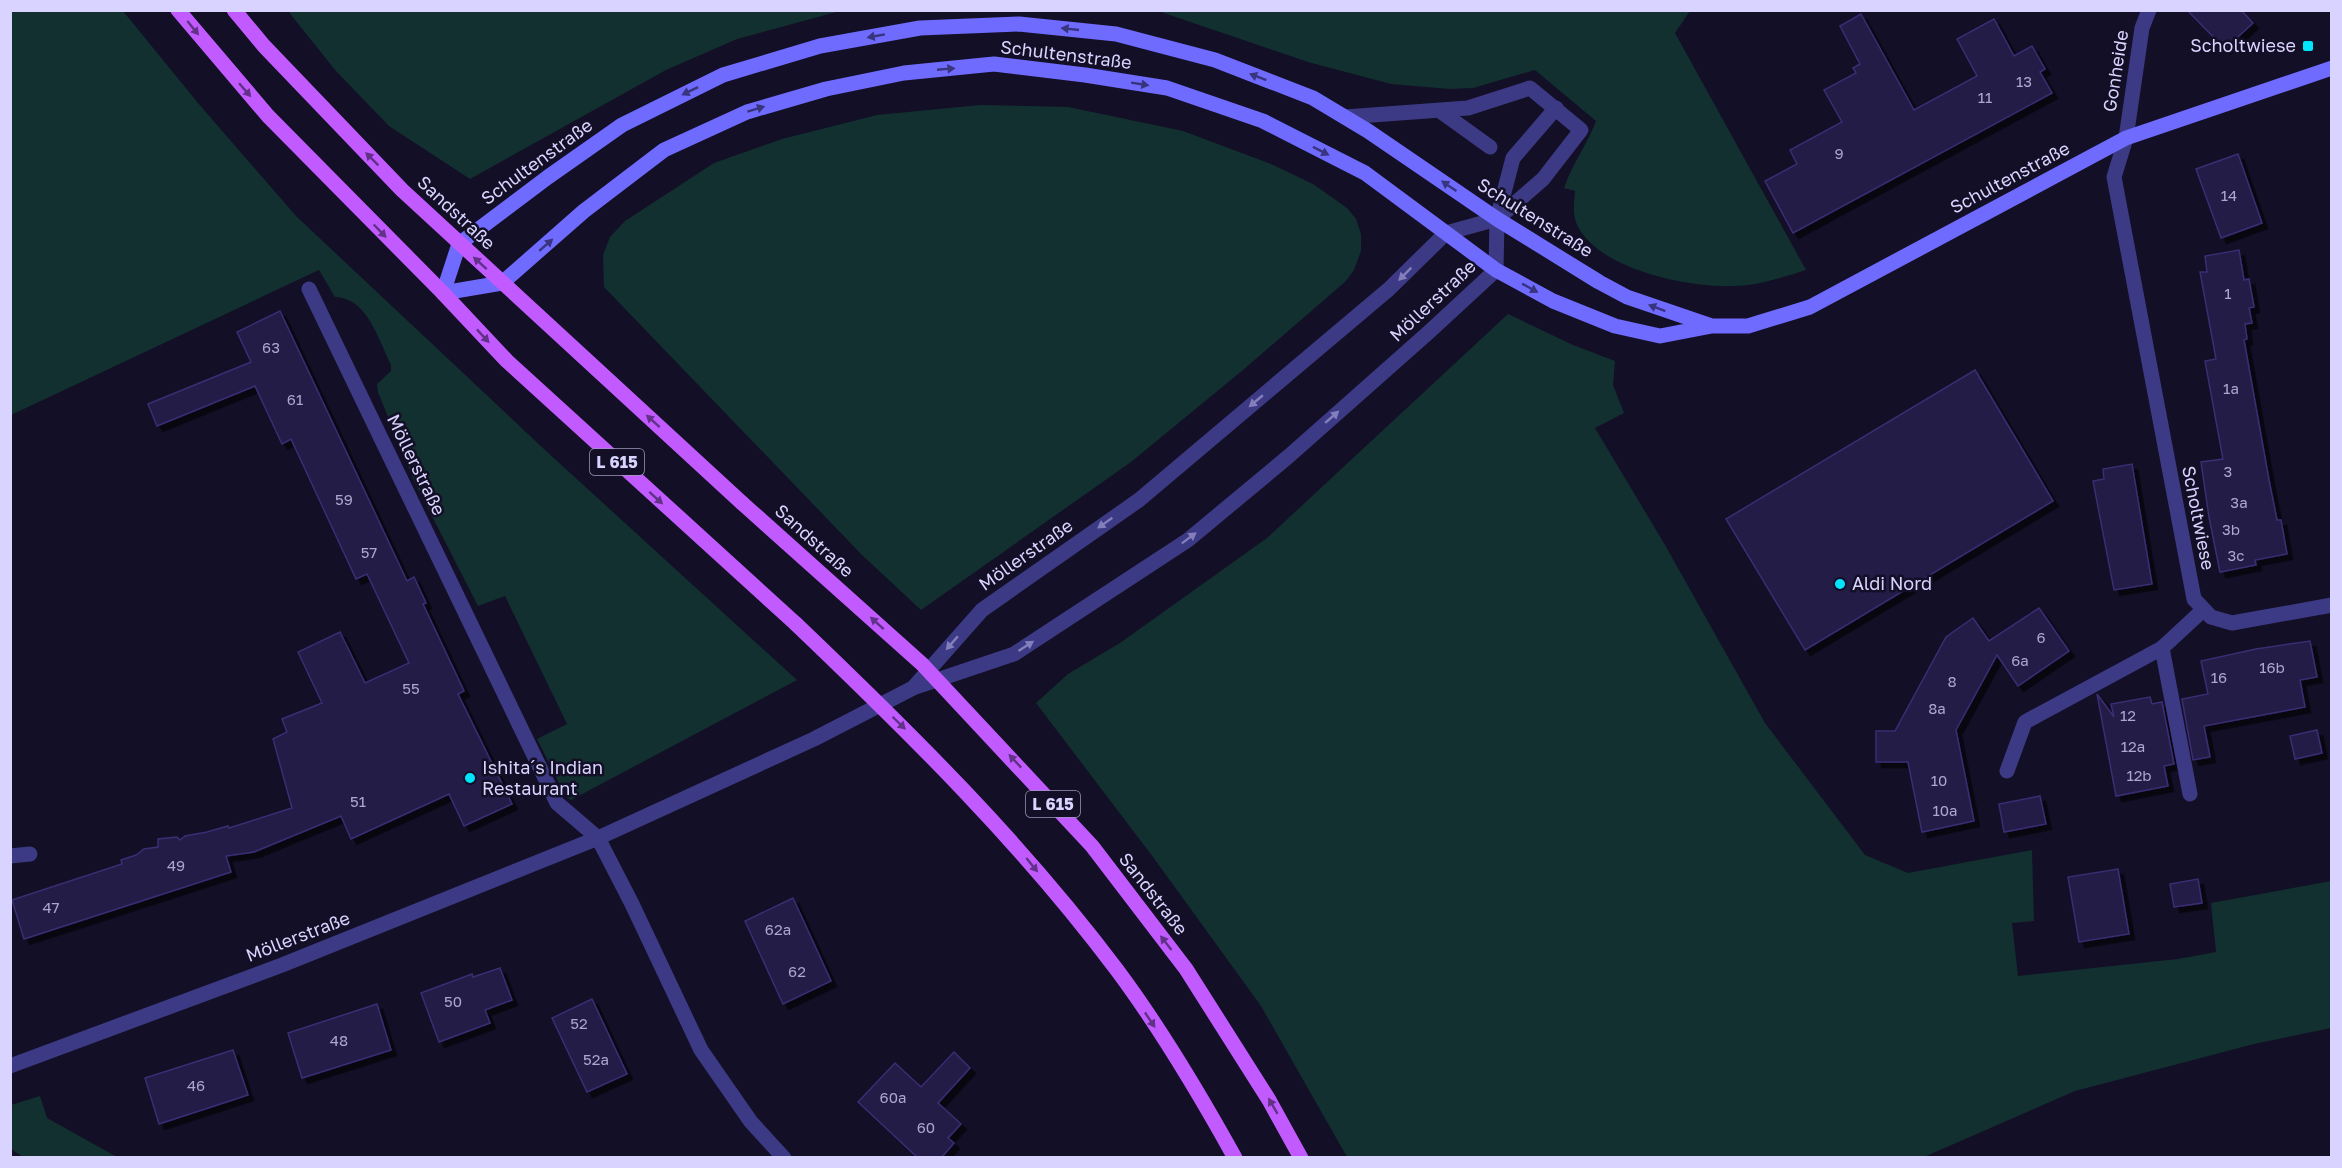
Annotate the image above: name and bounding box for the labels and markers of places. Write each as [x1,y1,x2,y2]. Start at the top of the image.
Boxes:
place label: Scholtwiese [2190,34,2296,56]
marker: Scholtwiese [2301,39,2315,53]
place label: Aldi Nord [1852,572,1932,594]
marker: Aldi Nord [1833,577,1847,591]
place label: Ishita´s Indian Restaurant [482,756,603,799]
marker: Ishita´s Indian Restaurant [463,771,477,785]

